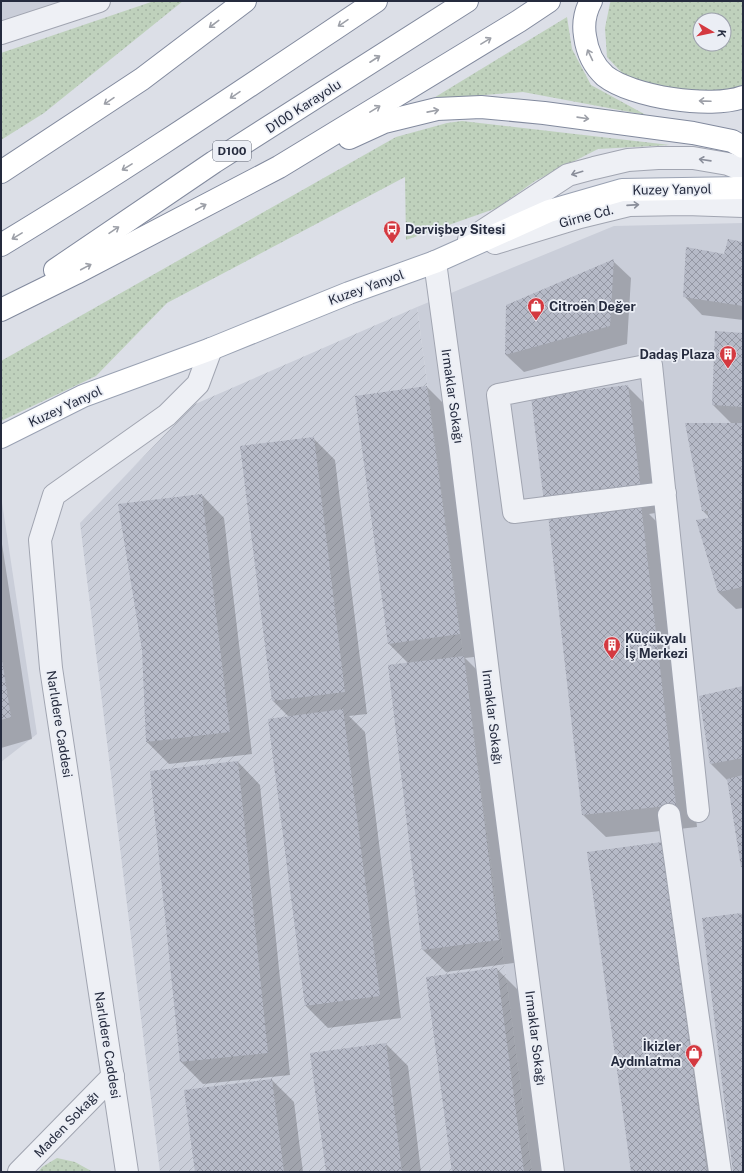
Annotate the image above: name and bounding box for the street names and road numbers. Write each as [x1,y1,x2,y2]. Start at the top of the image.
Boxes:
street label: D100 Karayolu [263,77,344,136]
road number: D100 [213,141,251,161]
street label: Kuzey Yanyol [632,181,712,198]
street label: Girne Cd. [557,202,615,231]
street label: Kuzey Yanyol [326,267,406,308]
street label: Irmaklar Sokağı [438,348,467,444]
street label: Kuzey Yanyol [26,383,104,430]
street label: Narlıdere Caddesi [44,669,75,779]
street label: Irmaklar Sokağı [479,669,506,765]
street label: Narlıdere Caddesi [92,990,123,1100]
street label: Irmaklar Sokağı [522,990,549,1086]
street label: Maden Sokağı [31,1088,102,1161]

